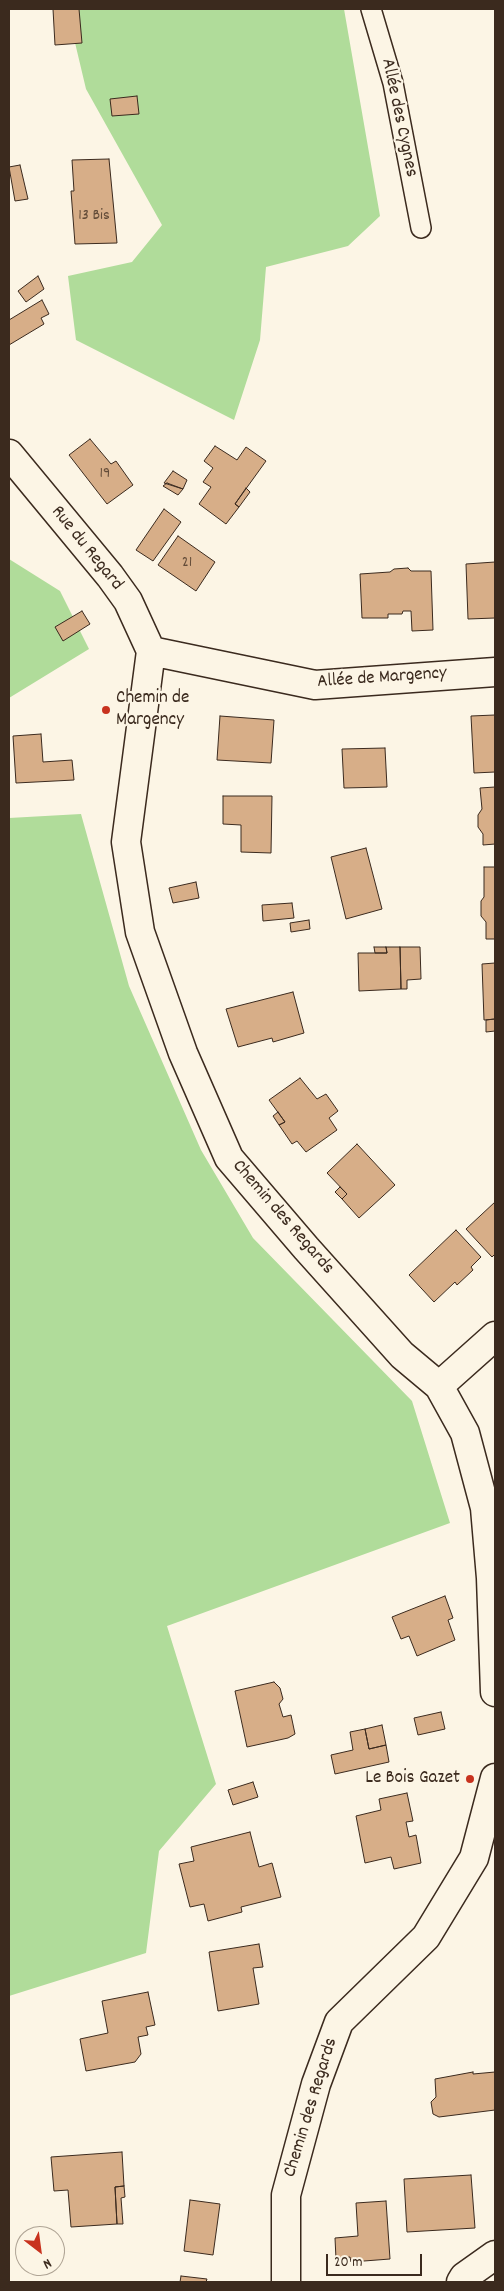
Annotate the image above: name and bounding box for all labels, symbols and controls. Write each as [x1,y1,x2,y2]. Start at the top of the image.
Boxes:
street label: Allée des Cygnes [374,57,422,179]
house number: 13 Bis [78,207,110,227]
house number: 19 [100,465,110,485]
street label: Rue du Regard [45,502,127,596]
house number: 21 [182,554,192,574]
street label: Allée de Margency [316,663,448,695]
place label: Chemin de Margency [116,688,189,732]
marker: Chemin de Margency [100,704,112,716]
street label: Chemin des Regards [226,1156,338,1280]
place label: Le Bois Gazet [365,1768,460,1790]
marker: Le Bois Gazet [464,1773,476,1785]
street label: Chemin des Regards [280,2036,344,2180]
north arrow [15,2226,65,2276]
scale bar [329,2244,425,2276]
text: 20 m [334,2252,362,2274]
text: N [39,2253,55,2274]

